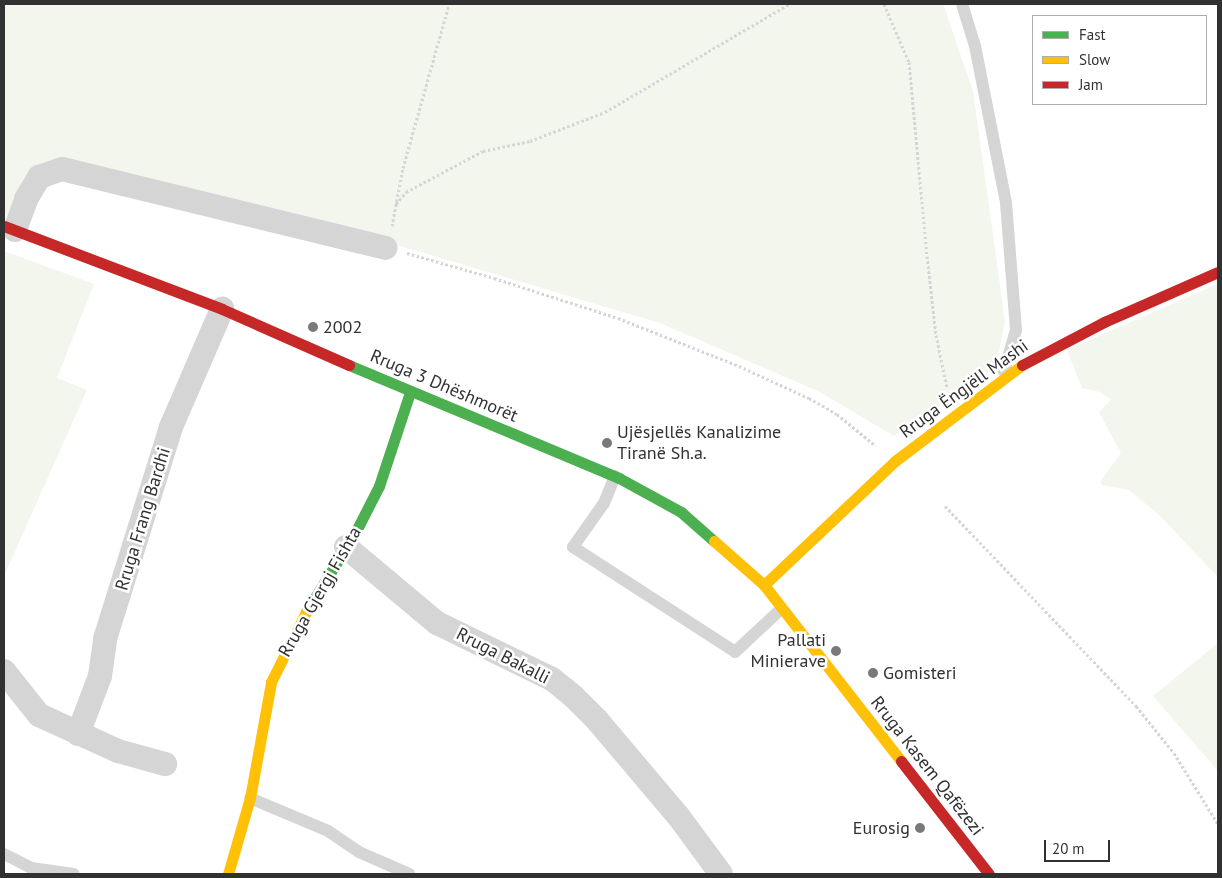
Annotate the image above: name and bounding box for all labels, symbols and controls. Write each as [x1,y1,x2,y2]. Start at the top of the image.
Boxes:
legend [1032,15,1207,105]
text: Fast [1079,25,1106,44]
text: Slow [1079,50,1110,69]
text: Jam [1079,75,1103,94]
place label: 2002 [323,316,362,338]
marker: 2002 [307,321,319,333]
street label: Rruga Ëngjëll Mashi [896,335,1032,443]
street label: Rruga 3 Dhëshmorët [367,345,521,427]
place label: Ujësjellës Kanalizime Tiranë Sh.a. [617,422,781,464]
marker: Ujësjellës Kanalizime Tiranë Sh.a. [601,437,613,449]
street label: Rruga Frang Bardhi [111,445,175,593]
street label: Rruga Gjergj Fishta [274,523,366,661]
street label: Rruga Bakalli [453,623,553,689]
place label: Pallati Minierave [750,630,826,672]
marker: Pallati Minierave [830,645,842,657]
place label: Gomisteri [883,662,957,684]
marker: Gomisteri [867,667,879,679]
street label: Rruga Kasem Qafëzezi [866,692,988,840]
place label: Eurosig [853,817,910,839]
marker: Eurosig [914,822,926,834]
scale bar [1047,830,1113,862]
text: 20 m [1052,839,1085,858]

